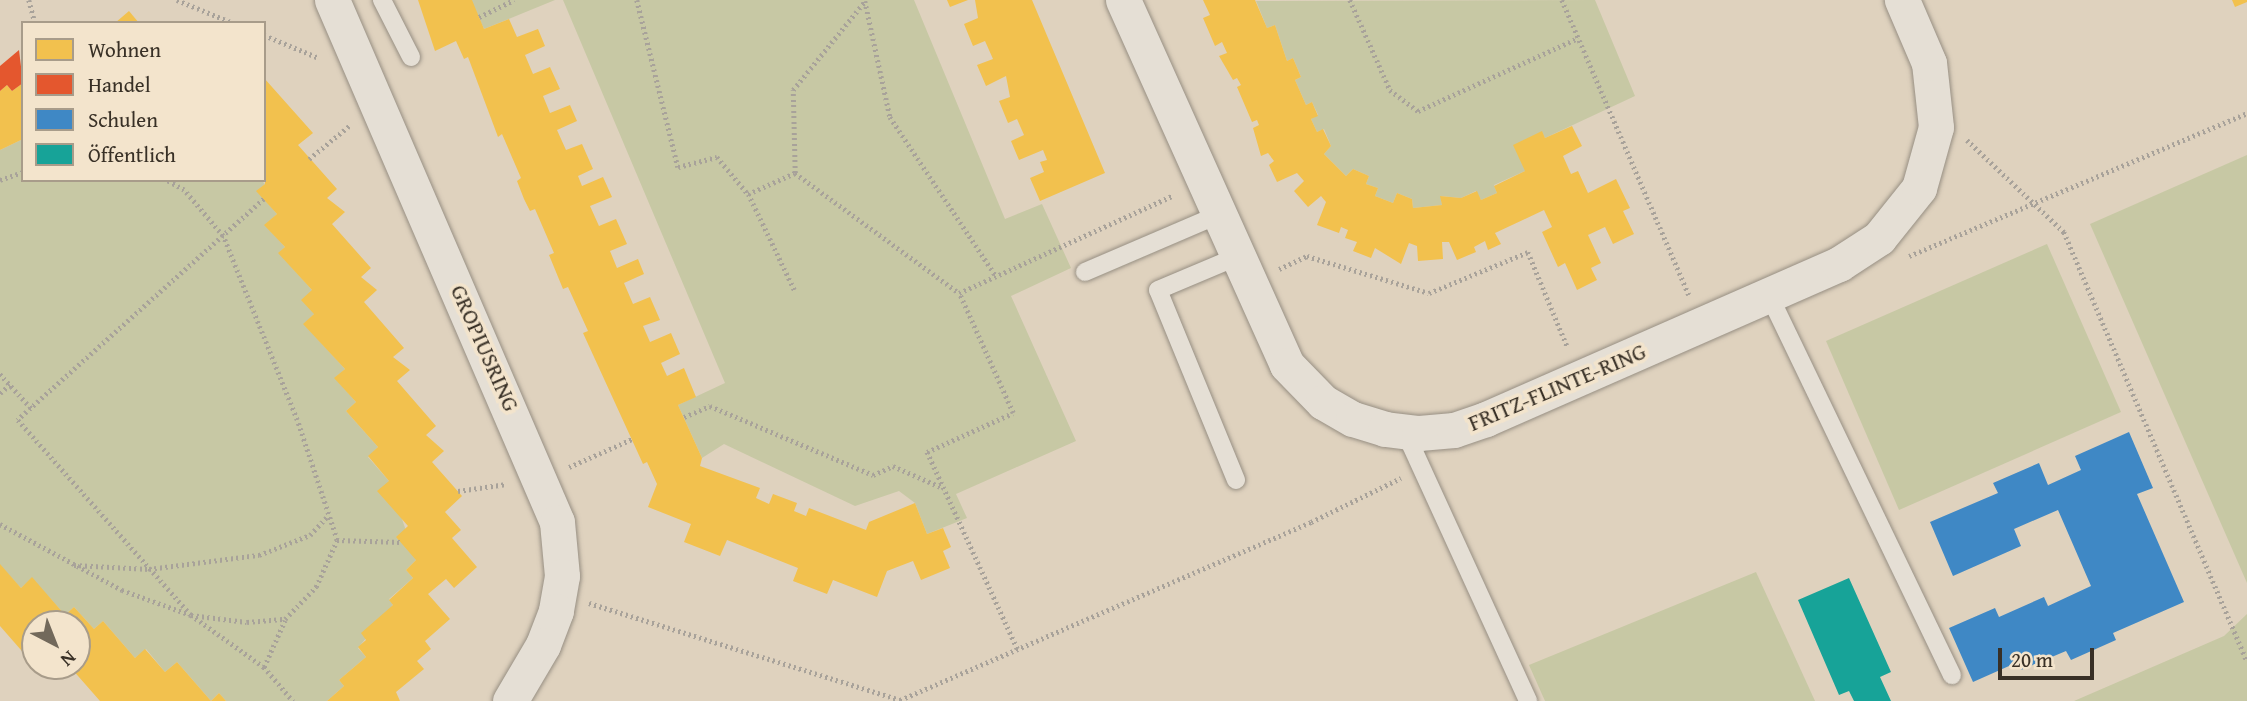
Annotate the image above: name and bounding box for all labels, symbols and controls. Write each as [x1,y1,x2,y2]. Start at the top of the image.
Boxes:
legend [21,21,266,182]
text: Wohnen [88,34,161,65]
text: Handel [88,69,151,100]
text: Schulen [88,104,158,135]
text: Öffentlich [88,139,176,170]
street label: GROPIUSRING [445,280,525,416]
street label: FRITZ-FLINTE-RING [1464,337,1650,437]
north arrow [21,610,91,680]
scale bar [2002,634,2098,678]
text: N [55,644,83,674]
text: 20 m [2011,644,2053,675]

